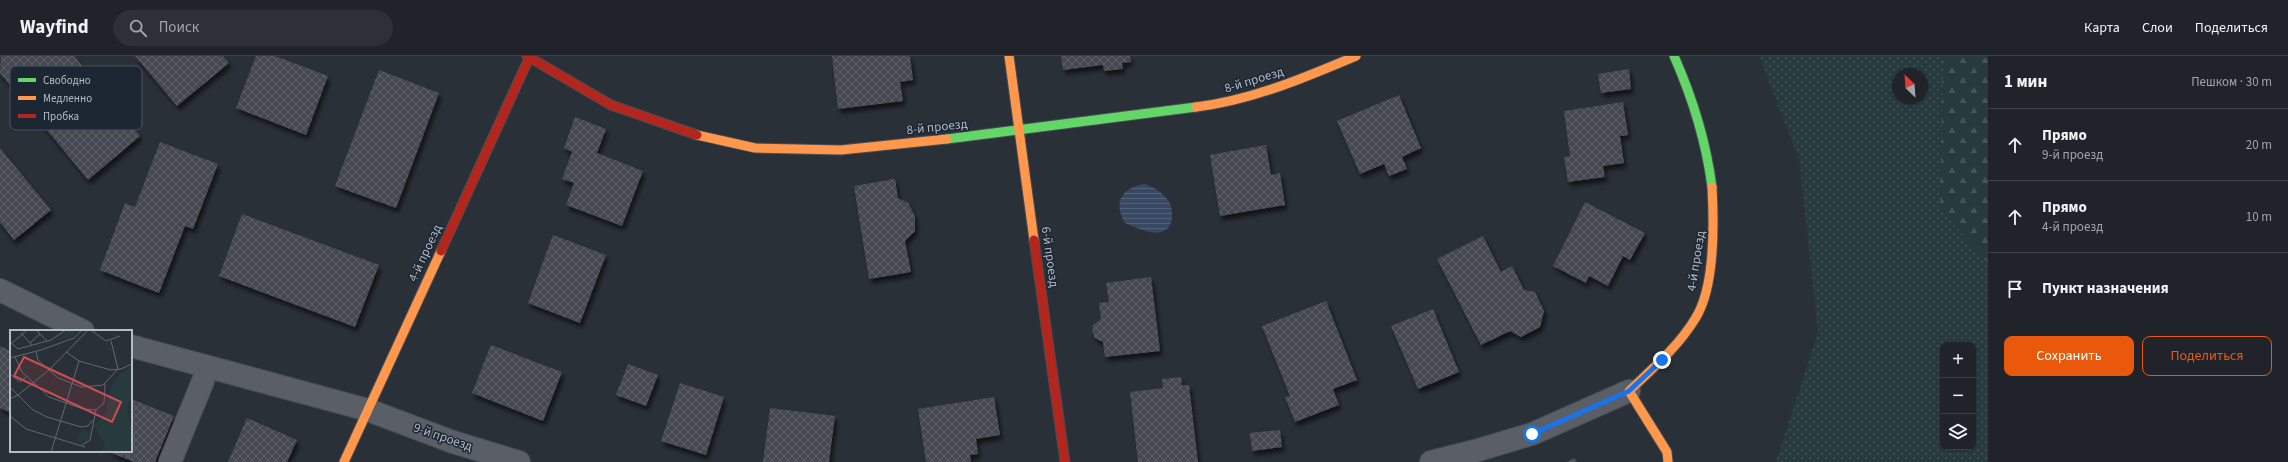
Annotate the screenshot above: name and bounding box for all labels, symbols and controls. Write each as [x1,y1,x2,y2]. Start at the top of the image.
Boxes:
search box [113,10,393,46]
text: Wayfind [20,14,89,41]
icon: search [127,17,149,39]
text: Поиск [159,17,199,38]
text: Карта [2084,18,2120,38]
text: Слои [2142,18,2173,38]
text: Поделиться [2195,18,2268,38]
street label: 8-й проезд [1222,62,1286,98]
legend [10,66,142,130]
north arrow [1892,68,1928,104]
text: 1 мин [2004,70,2047,94]
text: Свободно [43,73,91,88]
text: Пешком · 30 m [2191,73,2272,91]
text: Медленно [43,91,92,106]
text: Пробка [43,109,79,124]
street label: 8-й проезд [906,115,968,139]
text: Прямо [2042,125,2087,146]
icon: ahead [2004,134,2026,156]
text: 20 m [2246,136,2272,154]
text: 9-й проезд [2042,146,2103,164]
text: Прямо [2042,197,2087,218]
icon: ahead [2004,206,2026,228]
text: 10 m [2246,208,2272,226]
text: 4-й проезд [2042,218,2103,236]
street label: 4-й проезд [404,221,446,285]
street label: 6-й проезд [1037,225,1063,289]
street label: 4-й проезд [1682,229,1710,293]
icon: arrive [2004,278,2026,300]
text: Пункт назначения [2042,278,2169,299]
inset map [10,330,132,452]
button: Сохранить [2004,336,2134,376]
button: Поделиться [2142,336,2272,376]
map controls [1940,342,1976,450]
button: + [1940,342,1976,378]
route end [1653,351,1671,369]
button: − [1940,378,1976,414]
button: layers [1940,414,1976,450]
street label: 9-й проезд [411,419,475,455]
route start [1523,425,1541,443]

